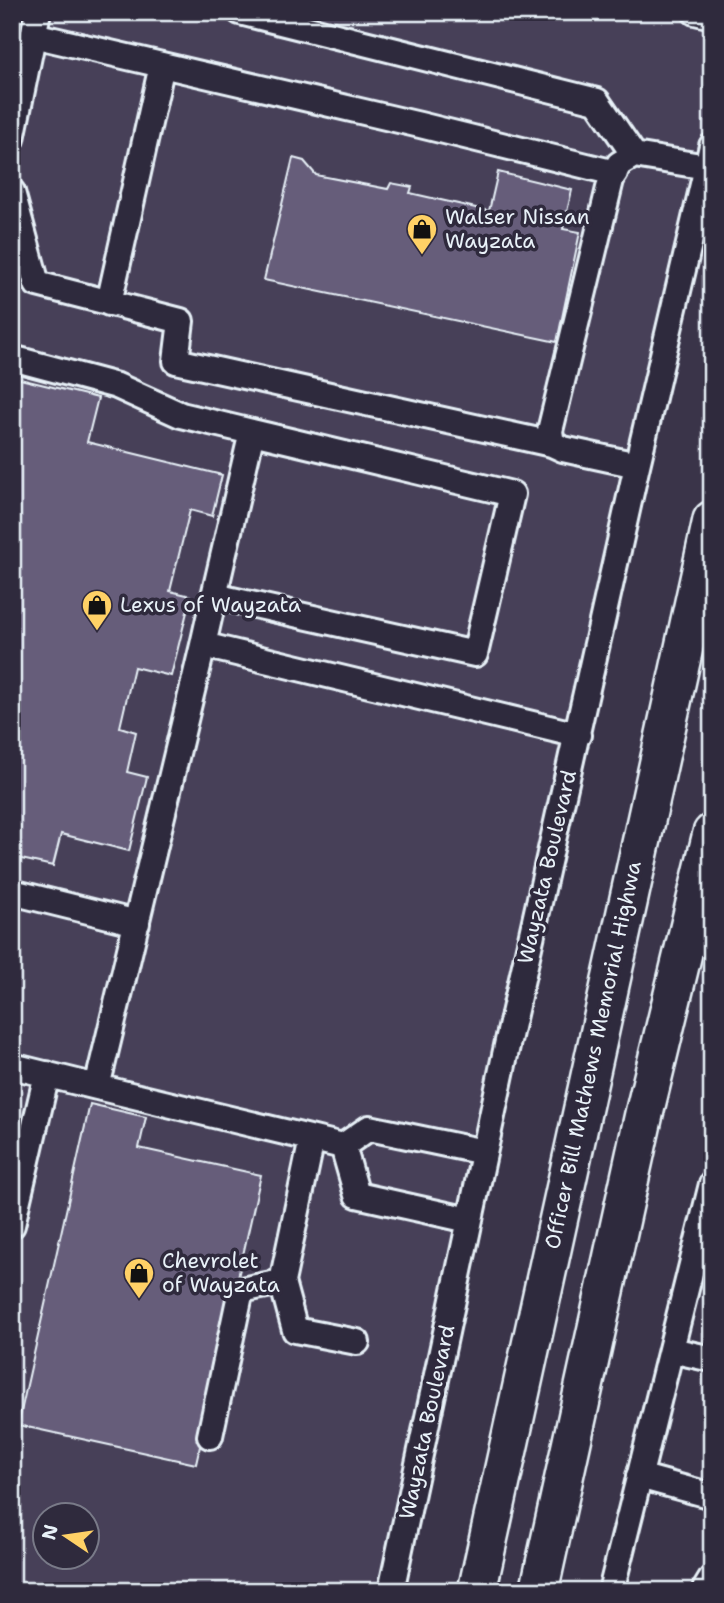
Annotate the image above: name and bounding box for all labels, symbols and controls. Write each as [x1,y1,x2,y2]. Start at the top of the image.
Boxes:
place label: Walser Nissan Wayzata [445,203,590,255]
shop icon: Walser Nissan Wayzata [405,212,439,256]
shop icon: Lexus of Wayzata [80,588,114,632]
place label: Lexus of Wayzata [120,591,301,619]
street label: Wayzata Boulevard [511,767,583,967]
street label: Officer Bill Mathews Memorial Highwa [538,858,648,1252]
place label: Chevrolet of Wayzata [162,1247,280,1299]
shop icon: Chevrolet of Wayzata [122,1256,156,1300]
street label: Wayzata Boulevard [393,1322,461,1522]
north arrow [32,1502,102,1572]
text: N [36,1522,64,1542]

